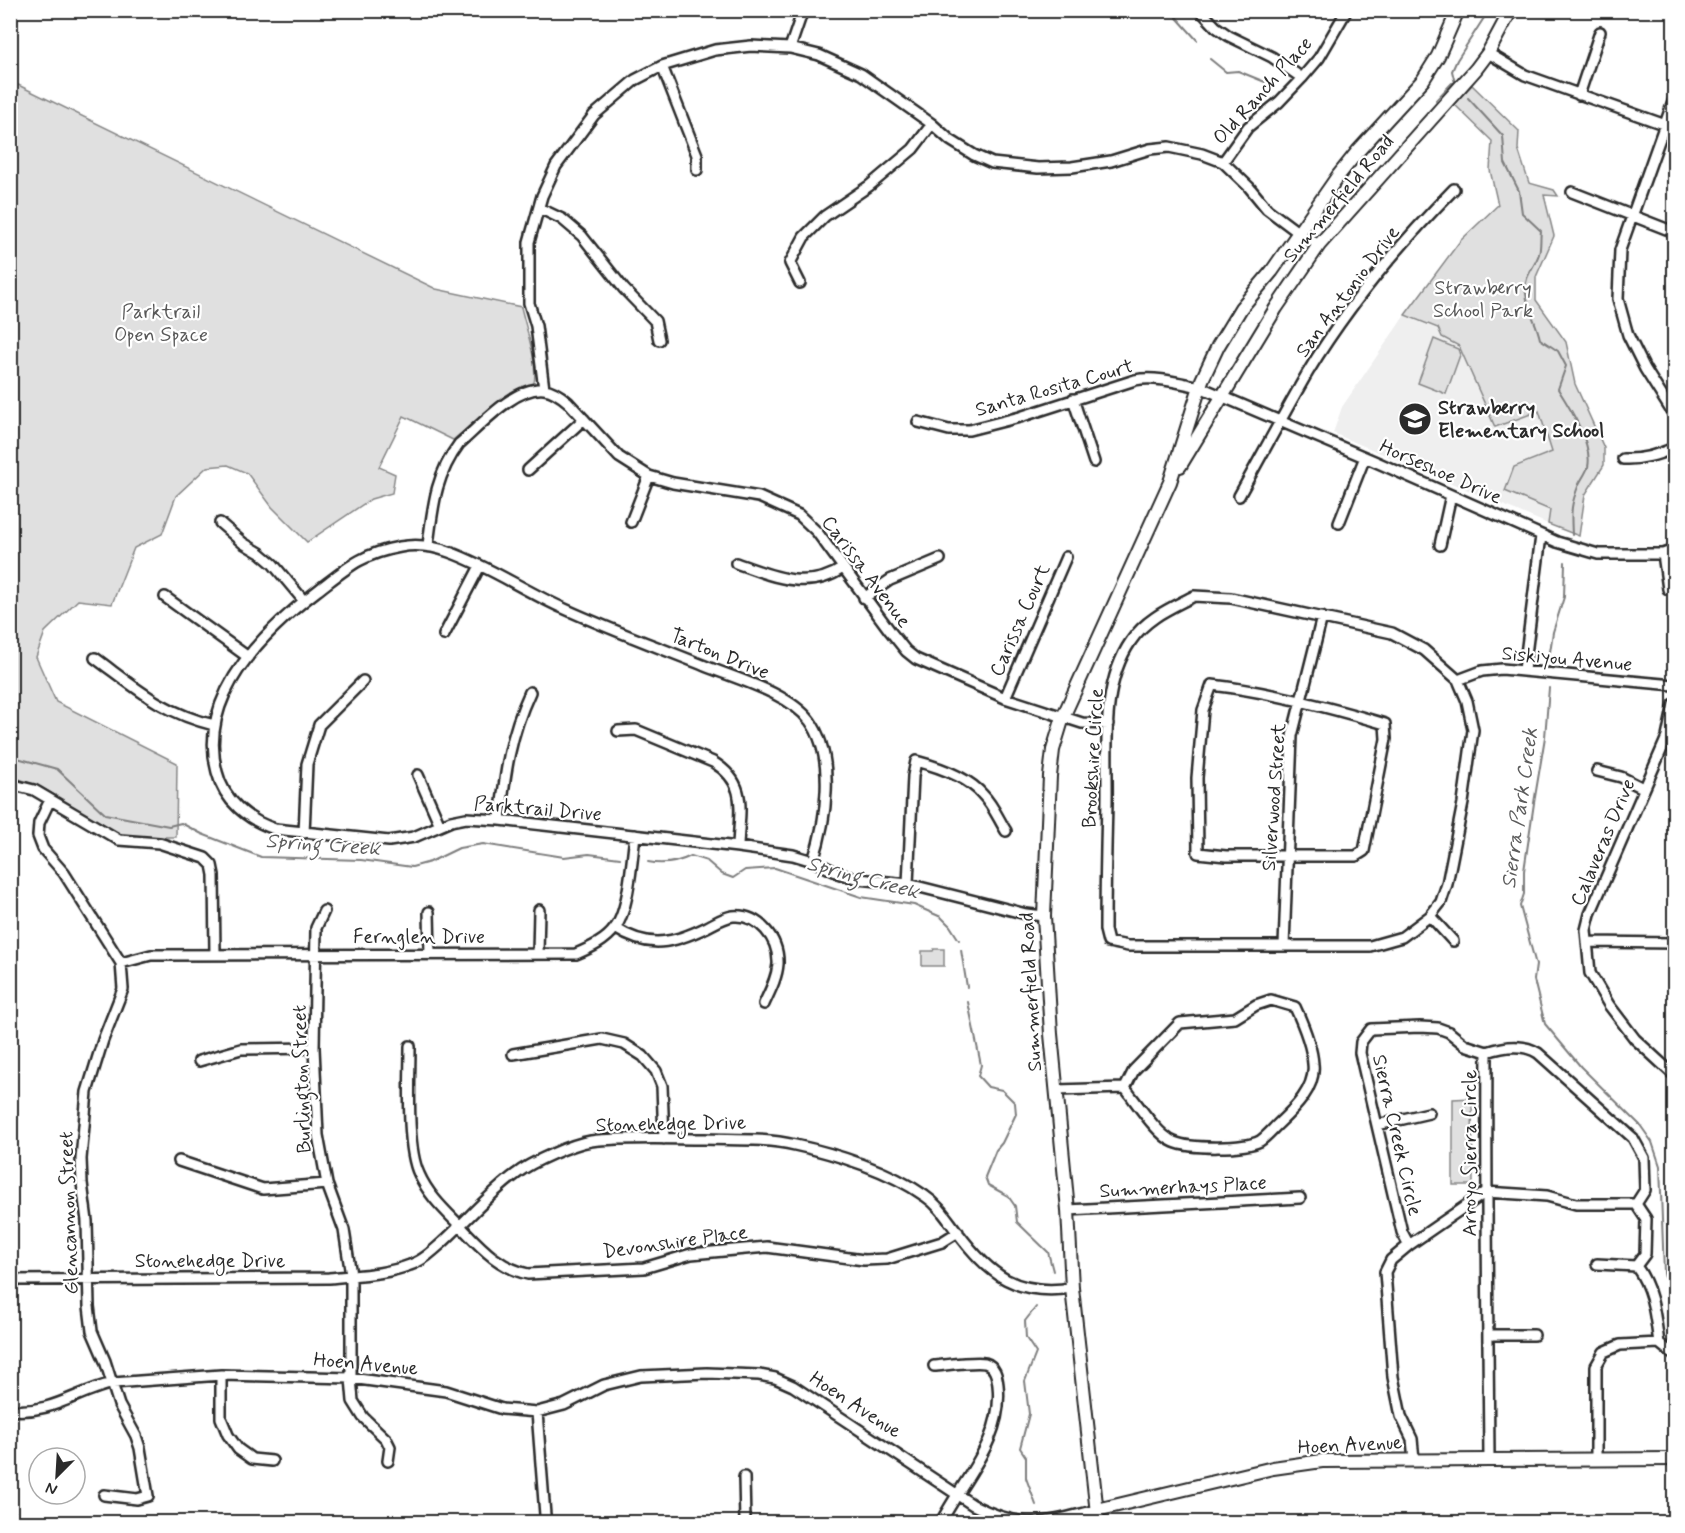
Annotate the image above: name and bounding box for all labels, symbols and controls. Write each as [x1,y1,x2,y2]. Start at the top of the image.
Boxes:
street label: Old Ranch Place [1207,31,1319,151]
street label: Summerfield Road [1278,129,1401,269]
street label: San Antonio Drive [1290,220,1407,363]
park label: Strawberry School Park [1433,275,1533,325]
park label: Parktrail Open Space [114,299,208,349]
street label: Santa Rosita Court [972,353,1136,424]
place label: Strawberry Elementary School [1438,395,1604,445]
school or university icon: Strawberry Elementary School [1397,401,1433,437]
street label: Horseshoe Drive [1375,433,1506,511]
street label: Carissa Avenue [815,510,917,634]
street label: Carissa Court [984,560,1057,681]
street label: Tarton Drive [666,622,773,687]
street label: Siskiyou Avenue [1500,640,1633,679]
street label: Brookshire Circle [1076,687,1111,829]
street label: Silverwood Street [1256,722,1293,872]
water label: Sierra Park Creek [1495,726,1545,890]
street label: Calaveras Drive [1564,775,1642,910]
street label: Parktrail Drive [473,790,603,829]
water label: Spring Creek [265,827,382,865]
water label: Spring Creek [803,850,923,909]
street label: Summerfield Road [1014,912,1049,1072]
street label: Fernglen Drive [353,924,485,951]
street label: Burlington Street [286,1004,321,1154]
street label: Sierra Creek Circle [1365,1052,1428,1219]
street label: Arroyo Sierra Circle [1457,1070,1484,1236]
street label: Stonehedge Drive [595,1110,747,1140]
street label: Glencannon Street [53,1131,86,1295]
street label: Summerhays Place [1099,1170,1267,1205]
street label: Devonshire Place [601,1219,749,1266]
street label: Stonehedge Drive [135,1248,285,1276]
street label: Hoen Avenue [312,1346,419,1383]
street label: Hoen Avenue [804,1365,907,1445]
street label: Hoen Avenue [1297,1429,1403,1462]
north arrow [27,1446,87,1506]
text: N [42,1477,61,1500]

